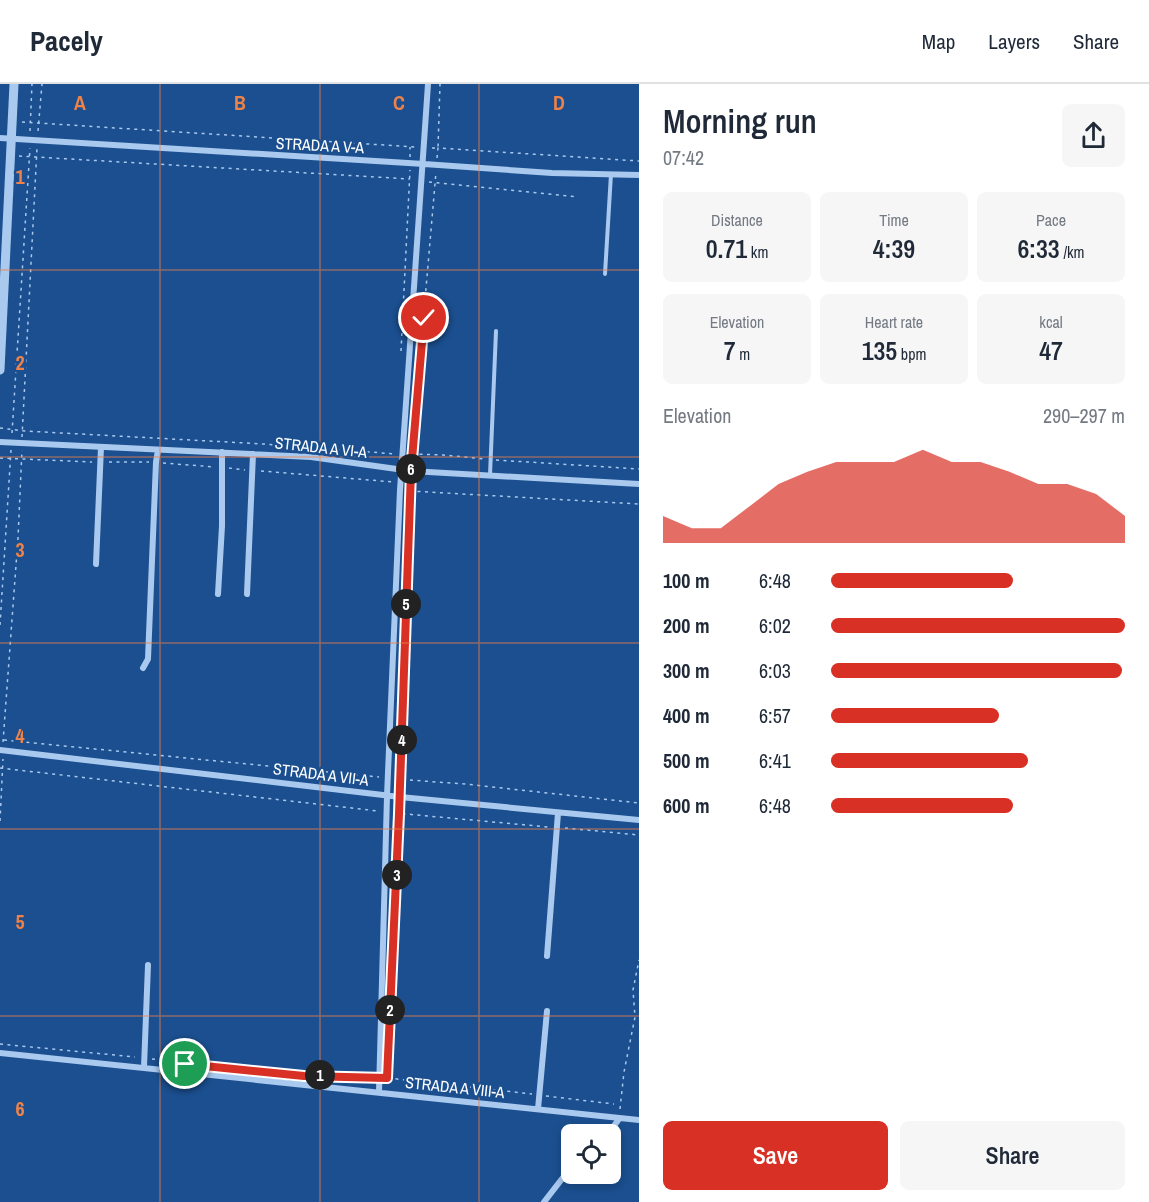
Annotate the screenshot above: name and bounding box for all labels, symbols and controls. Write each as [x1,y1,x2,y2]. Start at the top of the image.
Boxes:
text: Pacely [30,22,103,60]
text: Map [922,27,955,56]
text: Layers [988,27,1040,56]
text: Share [1073,27,1119,56]
text: A [74,89,86,116]
text: B [234,89,246,116]
text: C [393,89,405,116]
text: D [553,89,565,116]
text: Morning run [663,99,817,143]
button: share [1062,104,1125,167]
street label: STRADA A V-A [275,132,365,158]
text: 07:42 [663,144,704,171]
text: 1 [15,163,25,190]
text: Distance [711,209,763,231]
text: Time [879,209,909,231]
text: Pace [1036,209,1066,231]
text: 0.71 [706,231,747,266]
text: 4:39 [873,231,915,266]
text: 6:33 [1017,231,1060,266]
text: km [747,241,768,263]
text: /km [1060,241,1085,263]
pin [398,292,449,343]
icon: check [407,301,440,334]
text: Elevation [710,311,764,333]
text: Heart rate [865,311,923,333]
text: kcal [1039,311,1063,333]
text: 7 [724,333,736,368]
text: 135 [862,333,897,368]
text: 47 [1039,333,1063,368]
text: m [736,343,750,365]
text: bpm [897,343,926,365]
text: 2 [15,349,25,376]
text: Elevation [663,402,731,429]
text: 290–297 m [1043,402,1125,429]
street label: STRADA A VI-A [274,431,368,463]
pin: 6 [396,454,426,484]
text: 6 [407,458,415,480]
text: 3 [15,536,25,563]
text: 100 m [663,567,710,594]
text: 6:48 [759,567,791,594]
pin: 5 [391,589,421,619]
text: 5 [402,593,410,615]
text: 200 m [663,612,710,639]
text: 6:02 [759,612,791,639]
text: 300 m [663,657,710,684]
text: 6:03 [759,657,791,684]
text: 400 m [663,702,710,729]
text: 6:57 [759,702,791,729]
text: 4 [15,722,25,749]
pin: 4 [387,725,417,755]
text: 4 [398,729,406,751]
text: 500 m [663,747,710,774]
text: 6:41 [759,747,791,774]
street label: STRADA A VII-A [272,757,370,791]
text: 600 m [663,792,710,819]
text: 6:48 [759,792,791,819]
pin: 3 [382,860,412,890]
text: 3 [393,864,401,886]
text: 5 [15,908,25,935]
pin: 2 [375,995,405,1025]
text: 2 [386,999,394,1021]
pin [159,1038,210,1089]
icon: arrive [168,1047,201,1080]
pin: 1 [305,1060,335,1090]
text: 1 [316,1064,324,1086]
street label: STRADA A VIII-A [404,1071,506,1103]
text: 6 [15,1095,25,1122]
button: Save [663,1121,888,1190]
button: Share [900,1121,1125,1190]
map controls [561,1124,621,1184]
button: locate [561,1124,621,1184]

